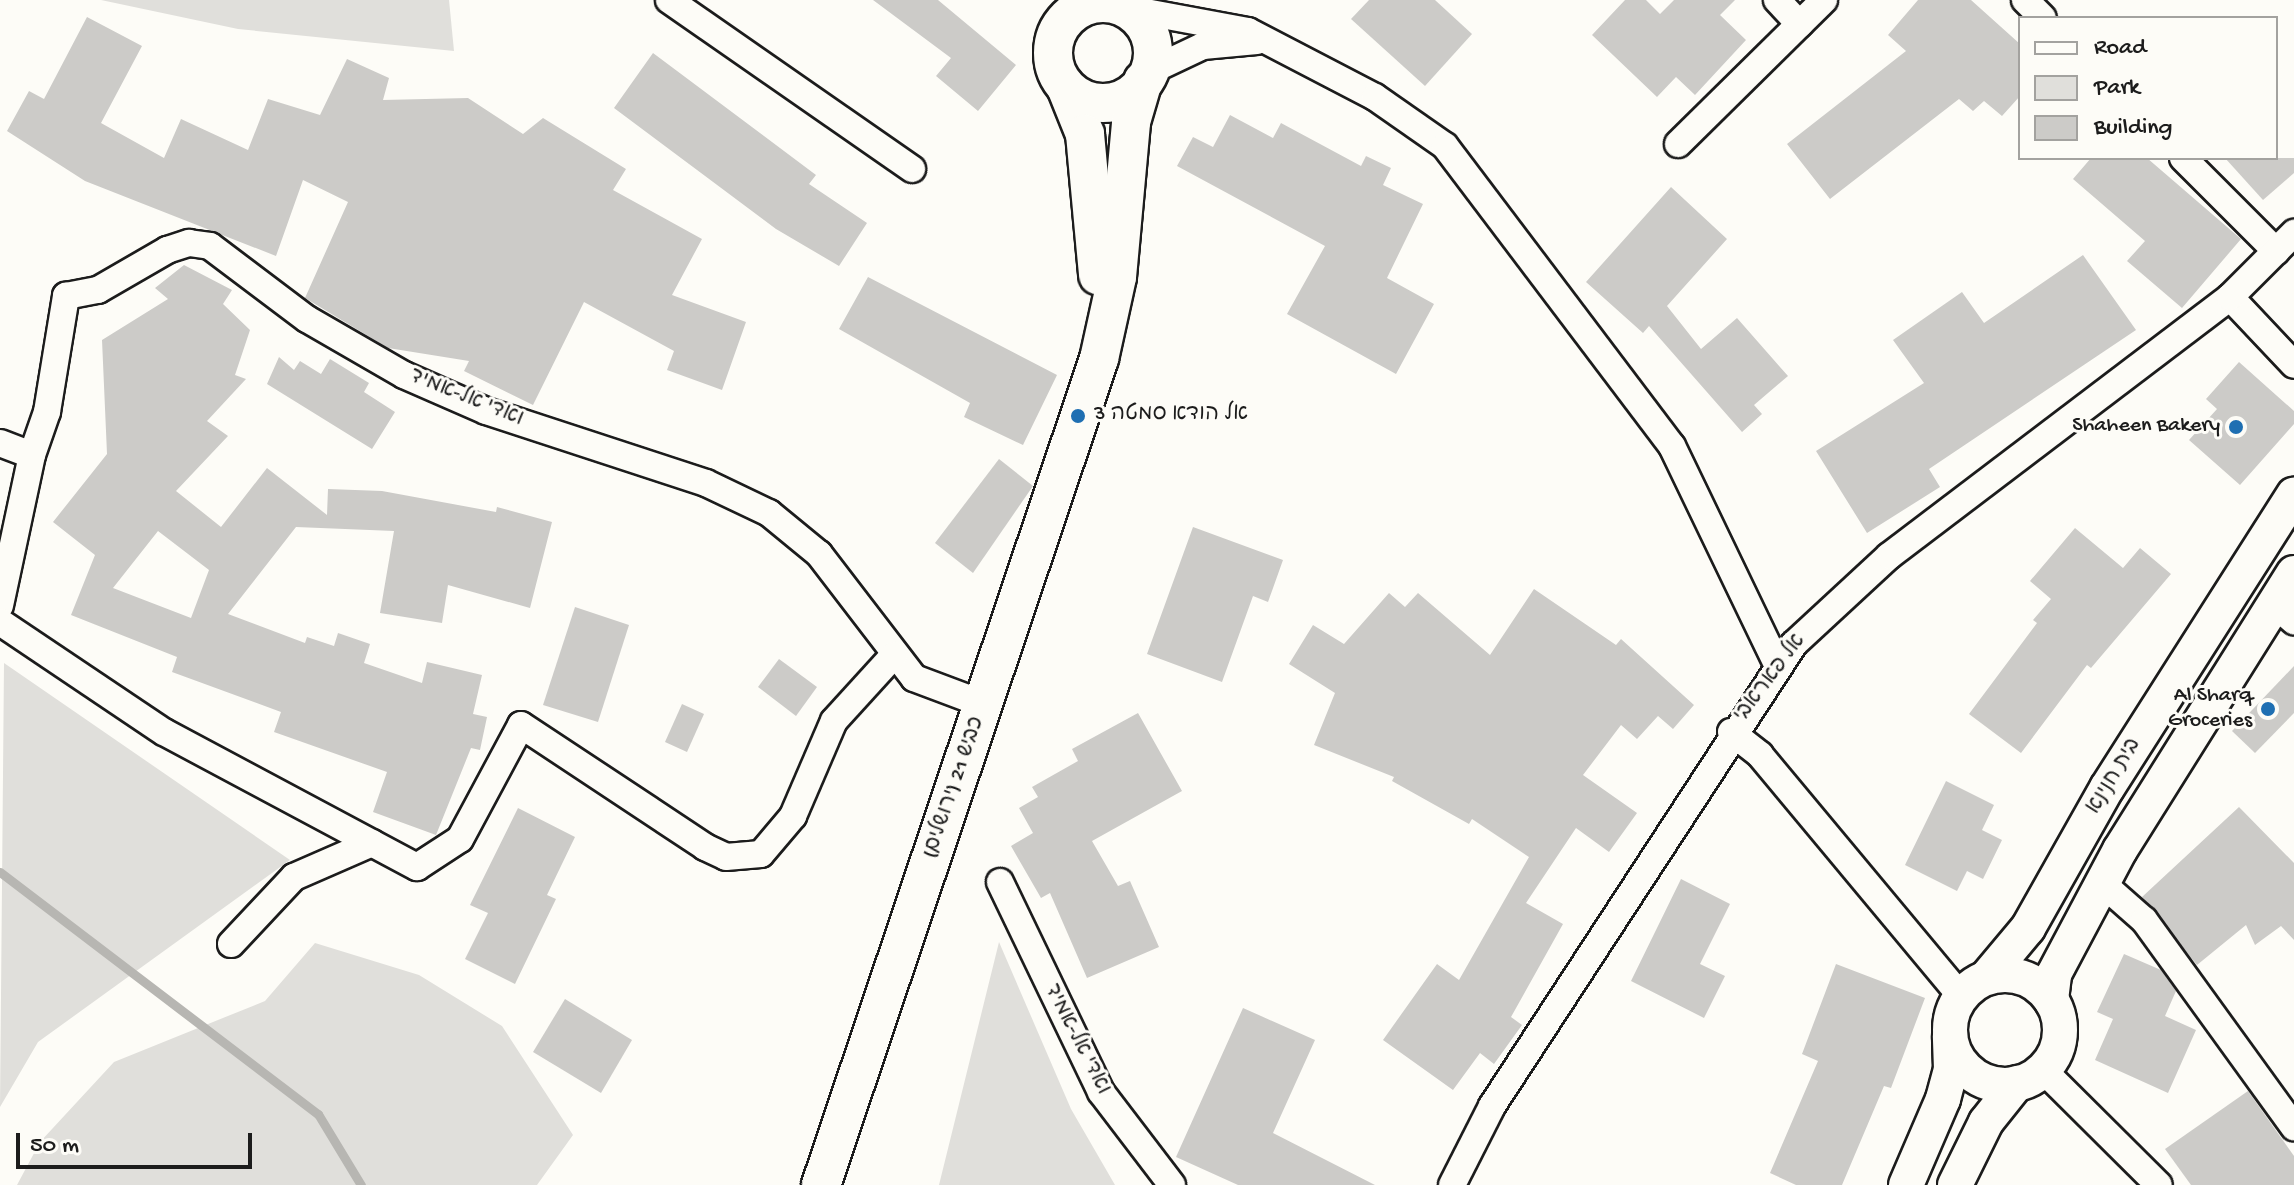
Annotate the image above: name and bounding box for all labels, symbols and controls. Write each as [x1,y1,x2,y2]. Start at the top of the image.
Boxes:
legend [2018,16,2278,160]
text: Road [2094,34,2146,63]
text: Park [2094,74,2140,103]
text: Building [2094,114,2172,143]
street label: ואדי אל-אמיד [405,364,527,434]
place label: אל הודא סמטה 3 [1094,403,1248,429]
marker: אל הודא סמטה 3 [1069,407,1087,425]
place label: Shaheen Bakery [2072,414,2220,440]
marker: Shaheen Bakery [2227,418,2245,436]
street label: אל פאראבי [1729,630,1813,728]
place label: Al Sharq Groceries [2168,683,2252,734]
marker: Al Sharq Groceries [2259,700,2277,718]
street label: כביש 21 (ירושלים) [918,714,992,862]
street label: בית חנינא [2082,734,2148,820]
street label: ואדי אל-אמיד [1037,980,1115,1100]
scale bar [20,1117,256,1167]
text: 50 m [30,1132,79,1161]

